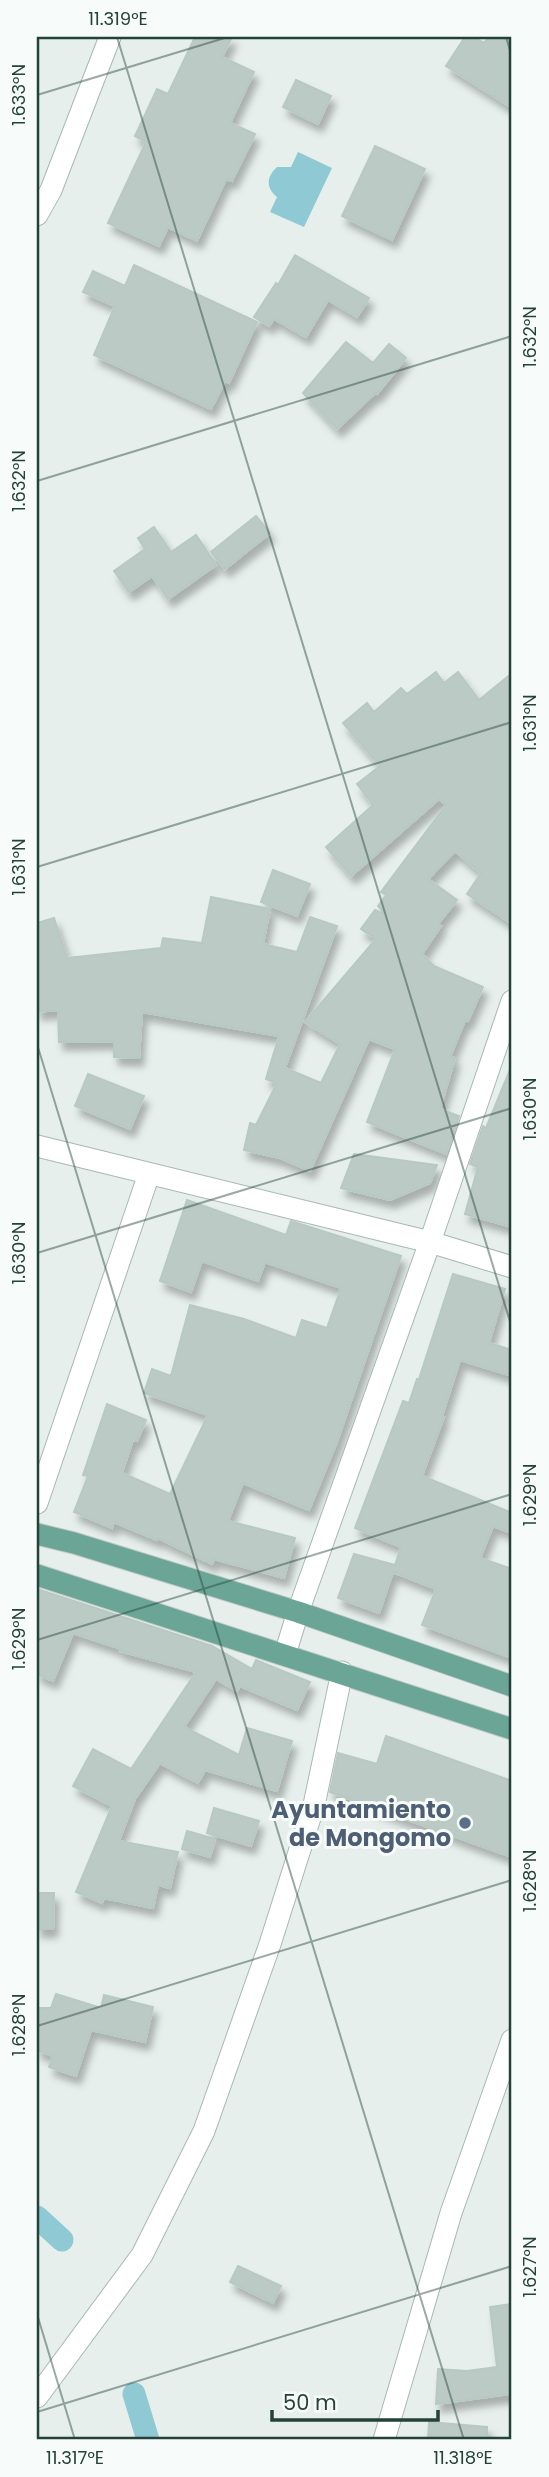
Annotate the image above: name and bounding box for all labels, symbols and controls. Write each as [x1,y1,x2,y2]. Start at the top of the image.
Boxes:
text: 11.319°E [88,6,148,31]
text: 1.633°N [6,64,31,126]
text: 1.632°N [517,306,542,368]
text: 1.632°N [6,450,31,512]
text: 1.631°N [517,694,542,752]
text: 1.631°N [6,838,31,896]
text: 1.630°N [517,1078,542,1140]
text: 1.630°N [6,1222,31,1284]
text: 1.629°N [517,1464,542,1526]
text: 1.629°N [6,1608,31,1670]
place label: Ayuntamiento de Mongomo [271,1793,451,1854]
marker: Ayuntamiento de Mongomo [457,1815,473,1831]
text: 1.628°N [517,1850,542,1912]
text: 1.628°N [6,1994,31,2056]
text: 1.627°N [517,2236,542,2298]
scale bar [272,2379,439,2423]
text: 50 m [283,2388,337,2417]
text: 11.317°E [46,2445,104,2470]
text: 11.318°E [433,2445,493,2470]

